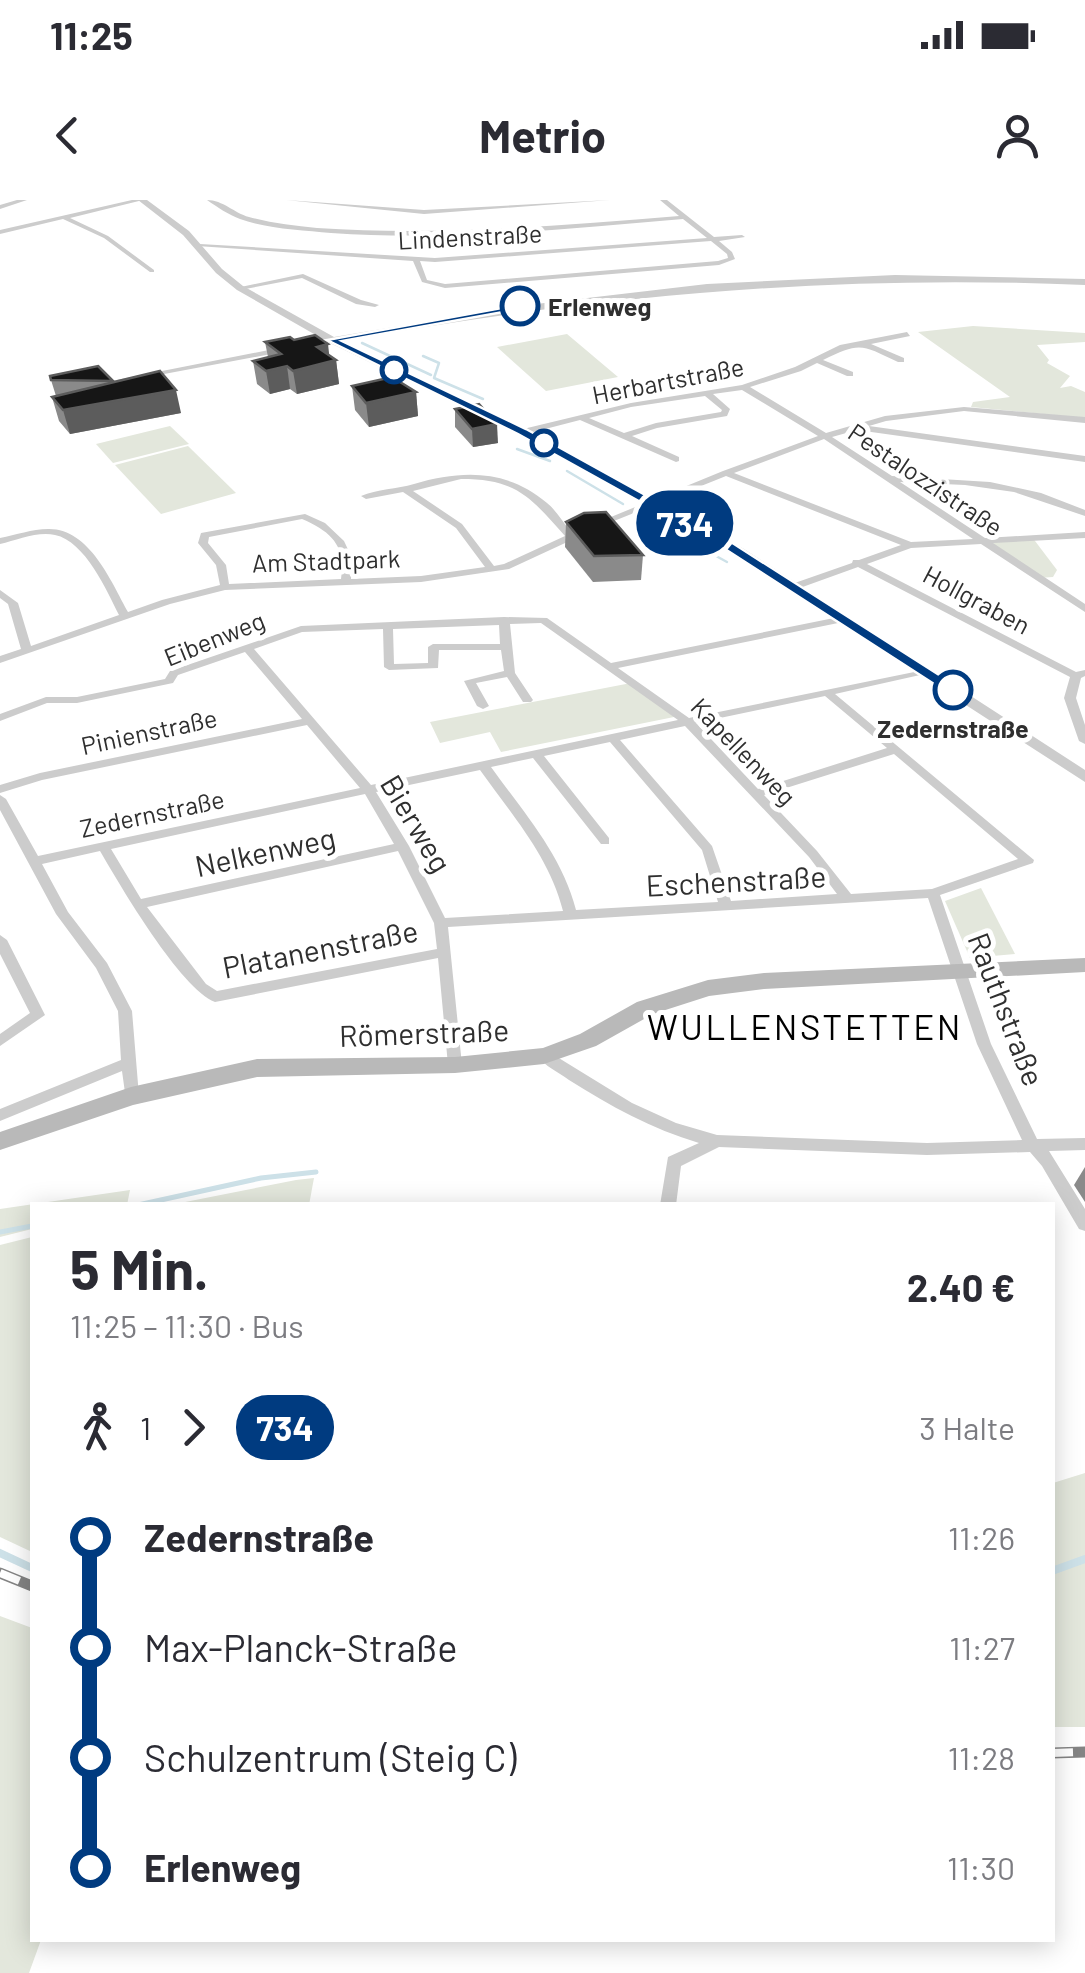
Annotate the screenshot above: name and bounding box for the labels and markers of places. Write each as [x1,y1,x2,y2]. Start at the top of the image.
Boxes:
marker: Erlenweg [501,287,539,325]
place label: Erlenweg [548,291,651,321]
unlabelled marker [381,357,407,383]
unlabelled marker [531,430,557,456]
marker: Zedernstraße [934,671,972,709]
place label: Zedernstraße [877,713,1029,743]

